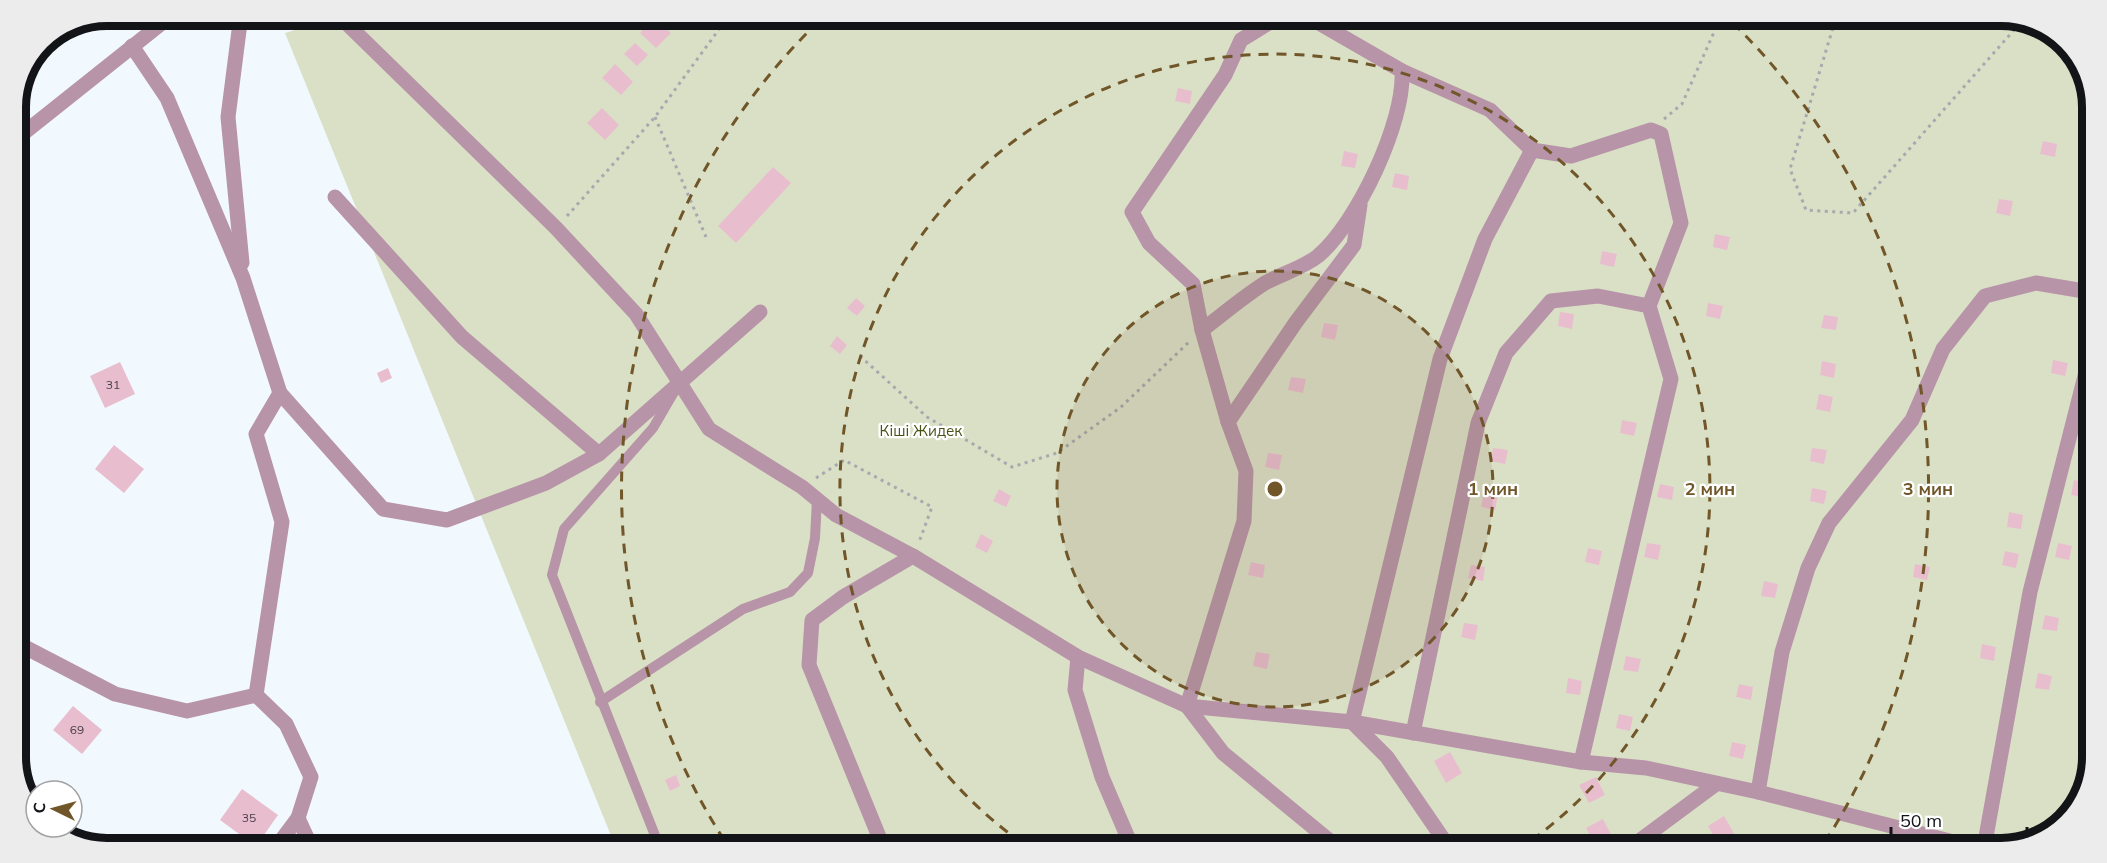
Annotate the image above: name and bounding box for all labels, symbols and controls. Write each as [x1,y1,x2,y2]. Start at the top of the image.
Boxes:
house number: 31 [106,377,120,392]
park label: Кіші Жидек [880,421,963,440]
text: 1 мин [1468,477,1518,500]
text: 2 мин [1685,477,1735,500]
text: 3 мин [1903,477,1953,500]
centre of rings [1265,479,1285,499]
house number: 69 [70,722,84,737]
north arrow [24,779,84,839]
scale bar [1891,800,2028,838]
text: С [29,801,49,814]
text: 50 m [1900,809,1942,832]
house number: 35 [242,810,256,825]

